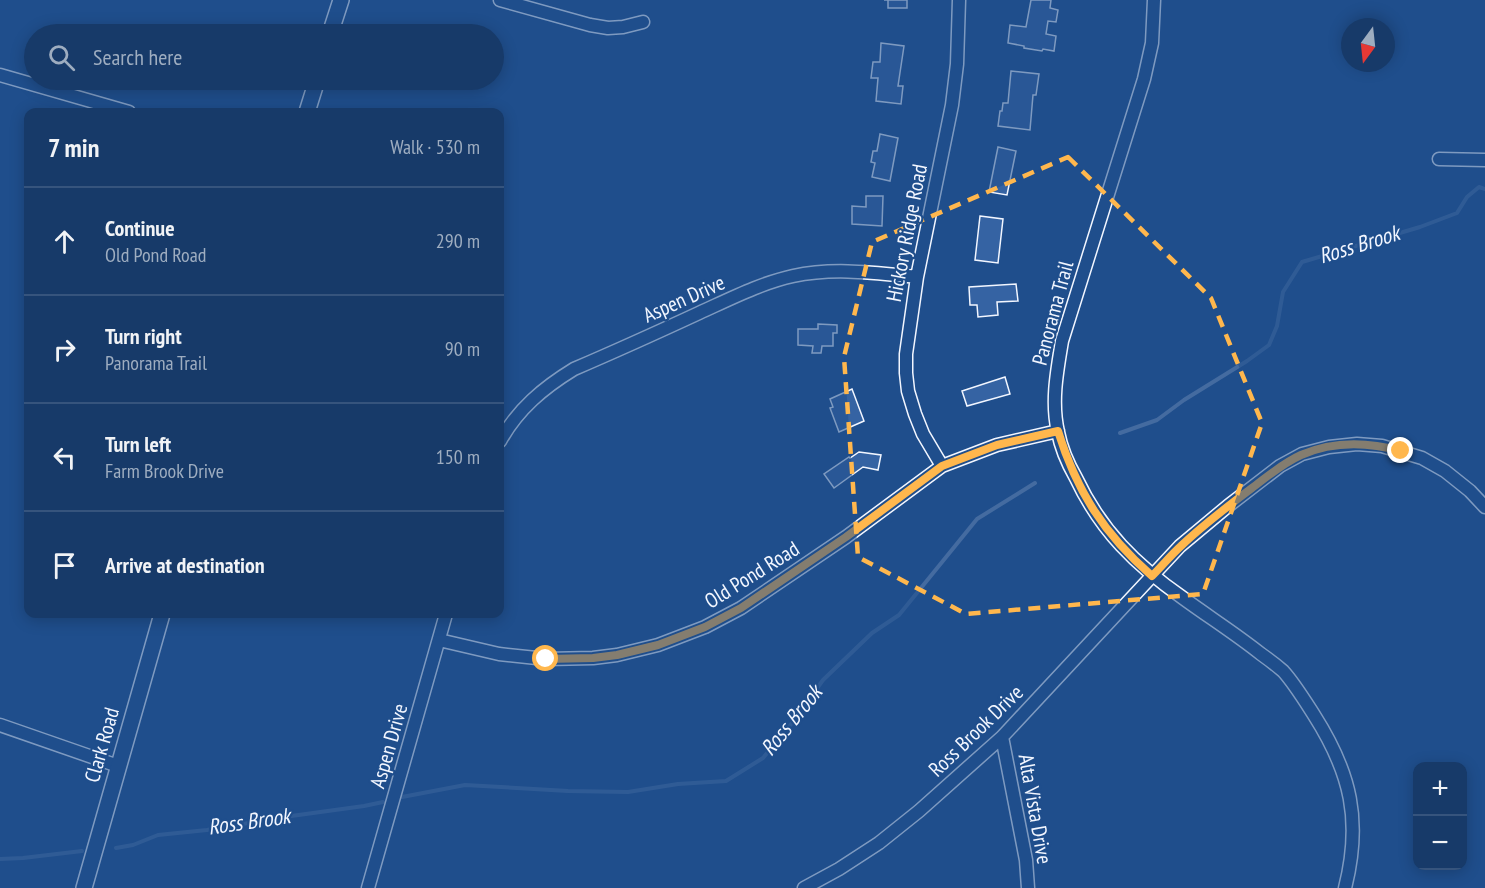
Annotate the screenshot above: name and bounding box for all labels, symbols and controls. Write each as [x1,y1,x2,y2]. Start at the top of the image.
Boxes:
north arrow [1341,18,1395,72]
search box [24,24,504,90]
icon: search [45,41,78,74]
text: Search here [93,43,182,71]
text: 7 min [48,131,99,164]
text: Walk · 530 m [390,134,480,160]
street label: Hickory Ridge Road [880,162,933,304]
text: Continue [105,214,175,242]
water label: Ross Brook [1315,218,1405,269]
icon: ahead [48,225,81,258]
text: 290 m [436,228,480,254]
text: Old Pond Road [105,242,206,268]
street label: Panorama Trail [1026,258,1079,368]
street label: Aspen Drive [639,269,729,329]
text: Turn right [105,322,182,350]
icon: right [48,333,81,366]
text: 90 m [445,336,480,362]
text: Panorama Trail [105,350,207,376]
text: Turn left [105,430,171,458]
route end [1387,437,1413,463]
icon: left [48,441,81,474]
text: 150 m [436,444,480,470]
text: Farm Brook Drive [105,458,224,484]
street label: Old Pond Road [699,535,804,614]
icon: arrive [48,549,81,582]
text: Arrive at destination [105,551,265,579]
route start [532,645,558,671]
water label: Ross Brook [754,677,829,761]
street label: Ross Brook Drive [923,679,1029,782]
street label: Aspen Drive [364,700,413,791]
street label: Clark Road [78,704,125,785]
street label: Alta Vista Drive [1013,752,1058,866]
map controls [1413,762,1467,870]
button: + [1413,762,1467,816]
water label: Ross Brook [206,801,294,841]
button: − [1413,816,1467,870]

